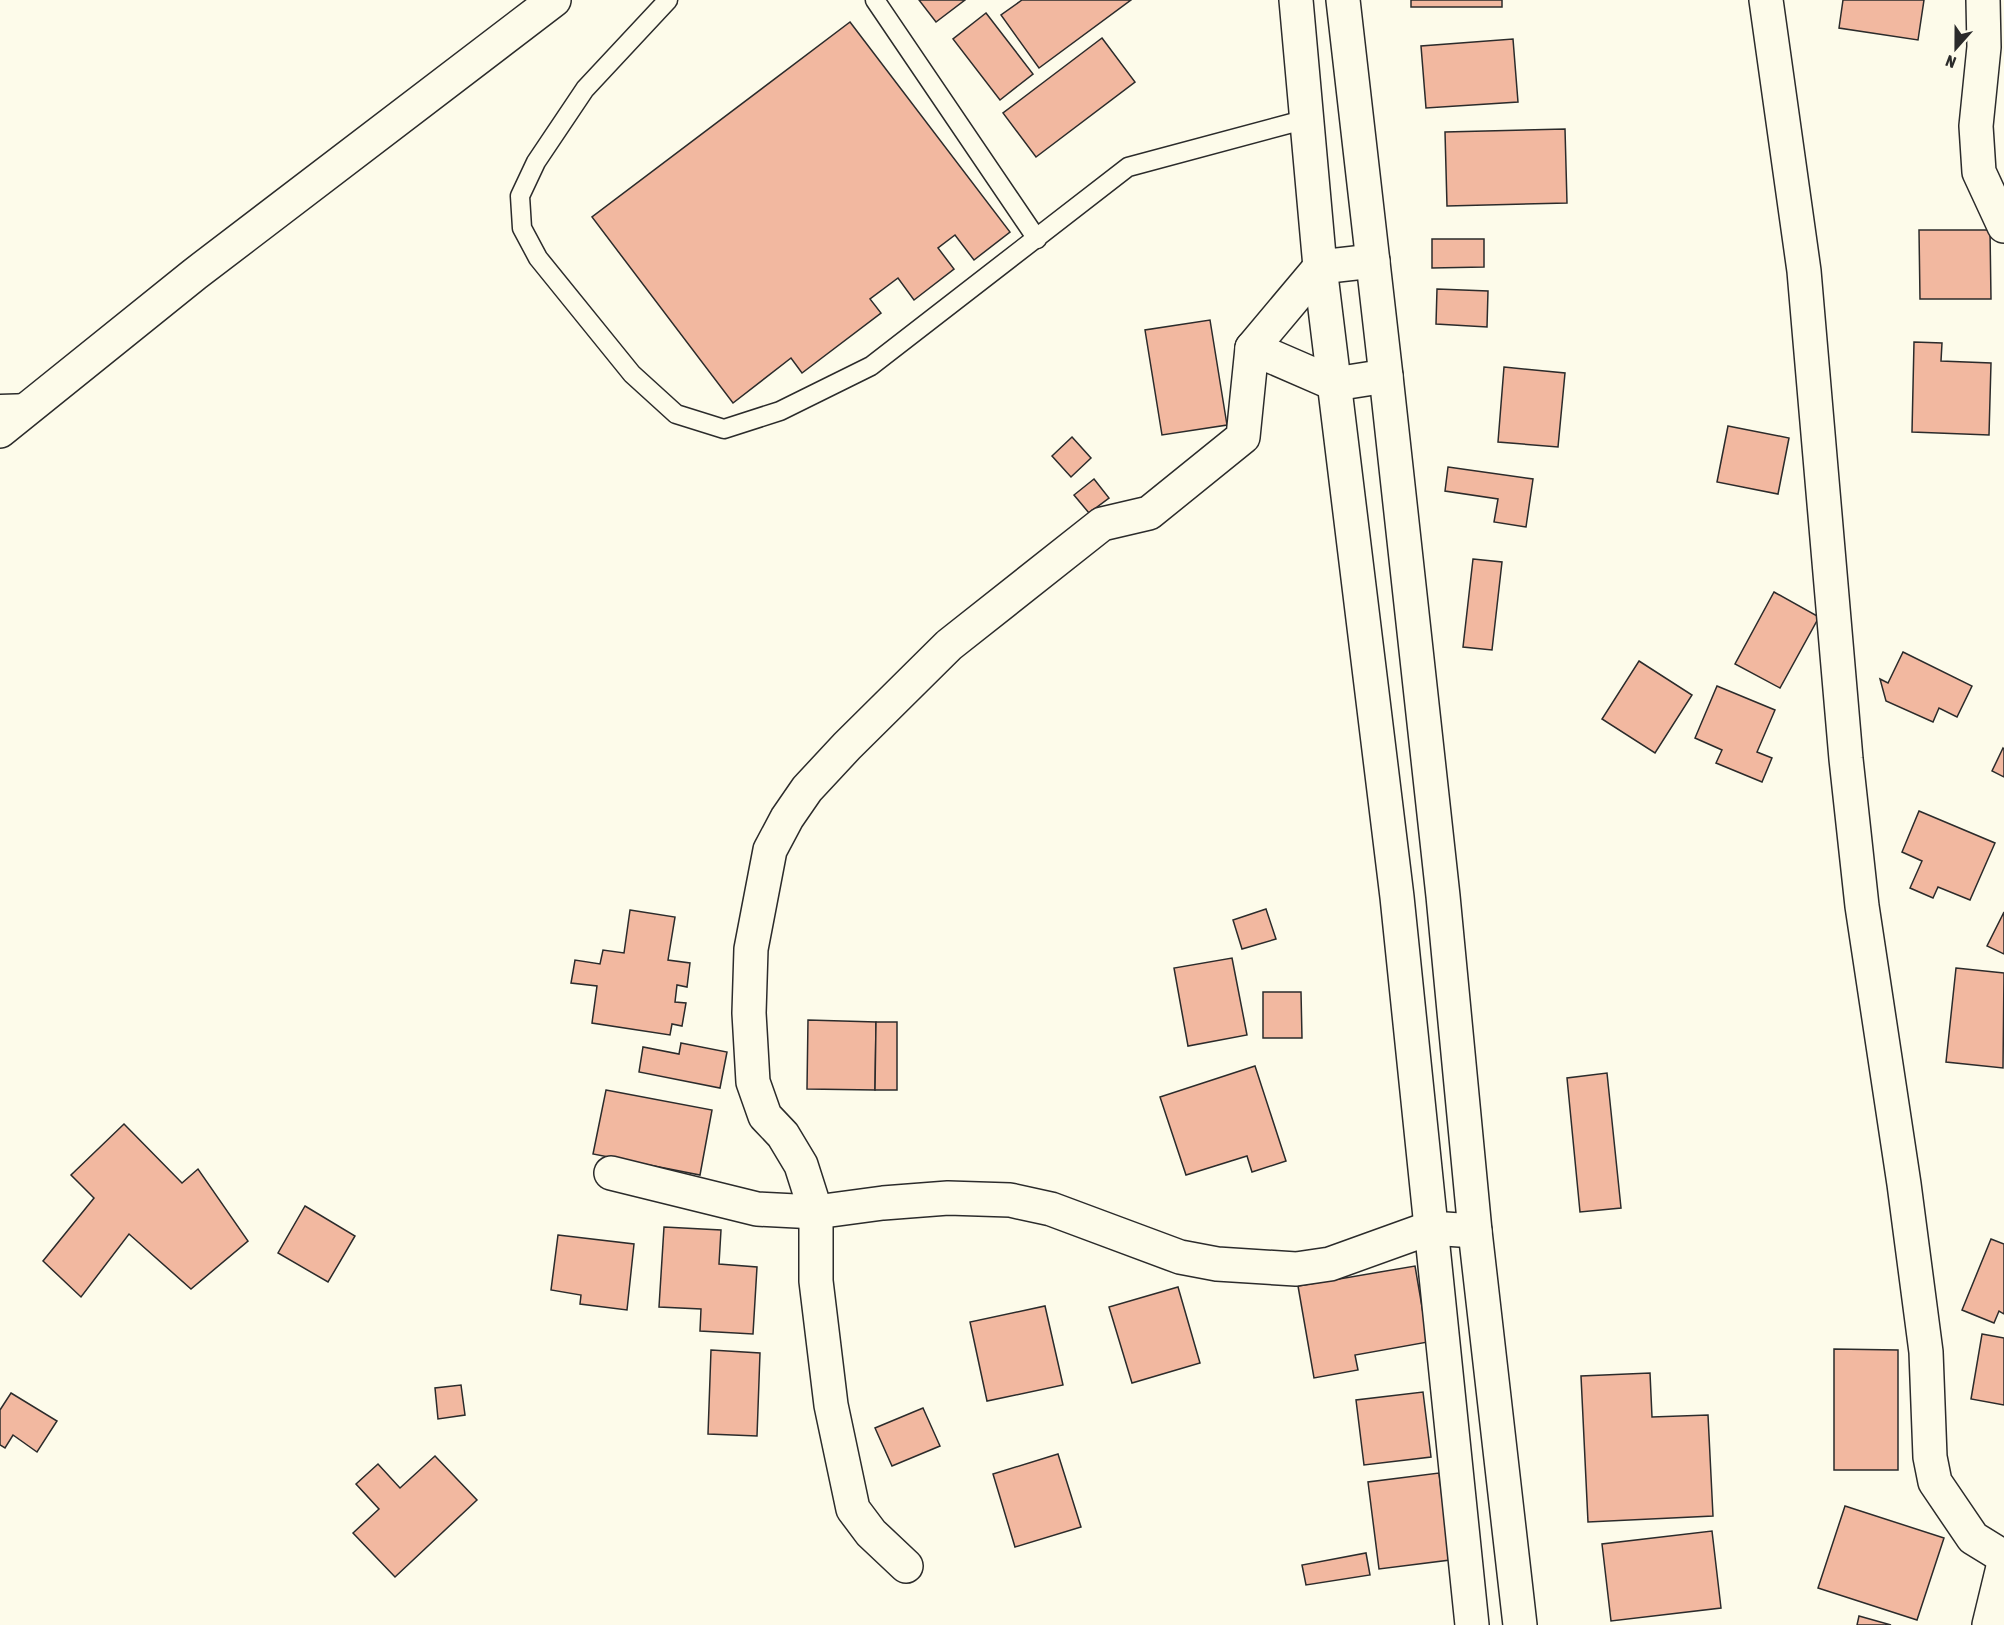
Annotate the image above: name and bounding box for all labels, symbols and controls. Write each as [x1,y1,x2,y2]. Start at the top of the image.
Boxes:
north arrow [1926,18,1986,78]
text: N [1943,52,1958,72]

